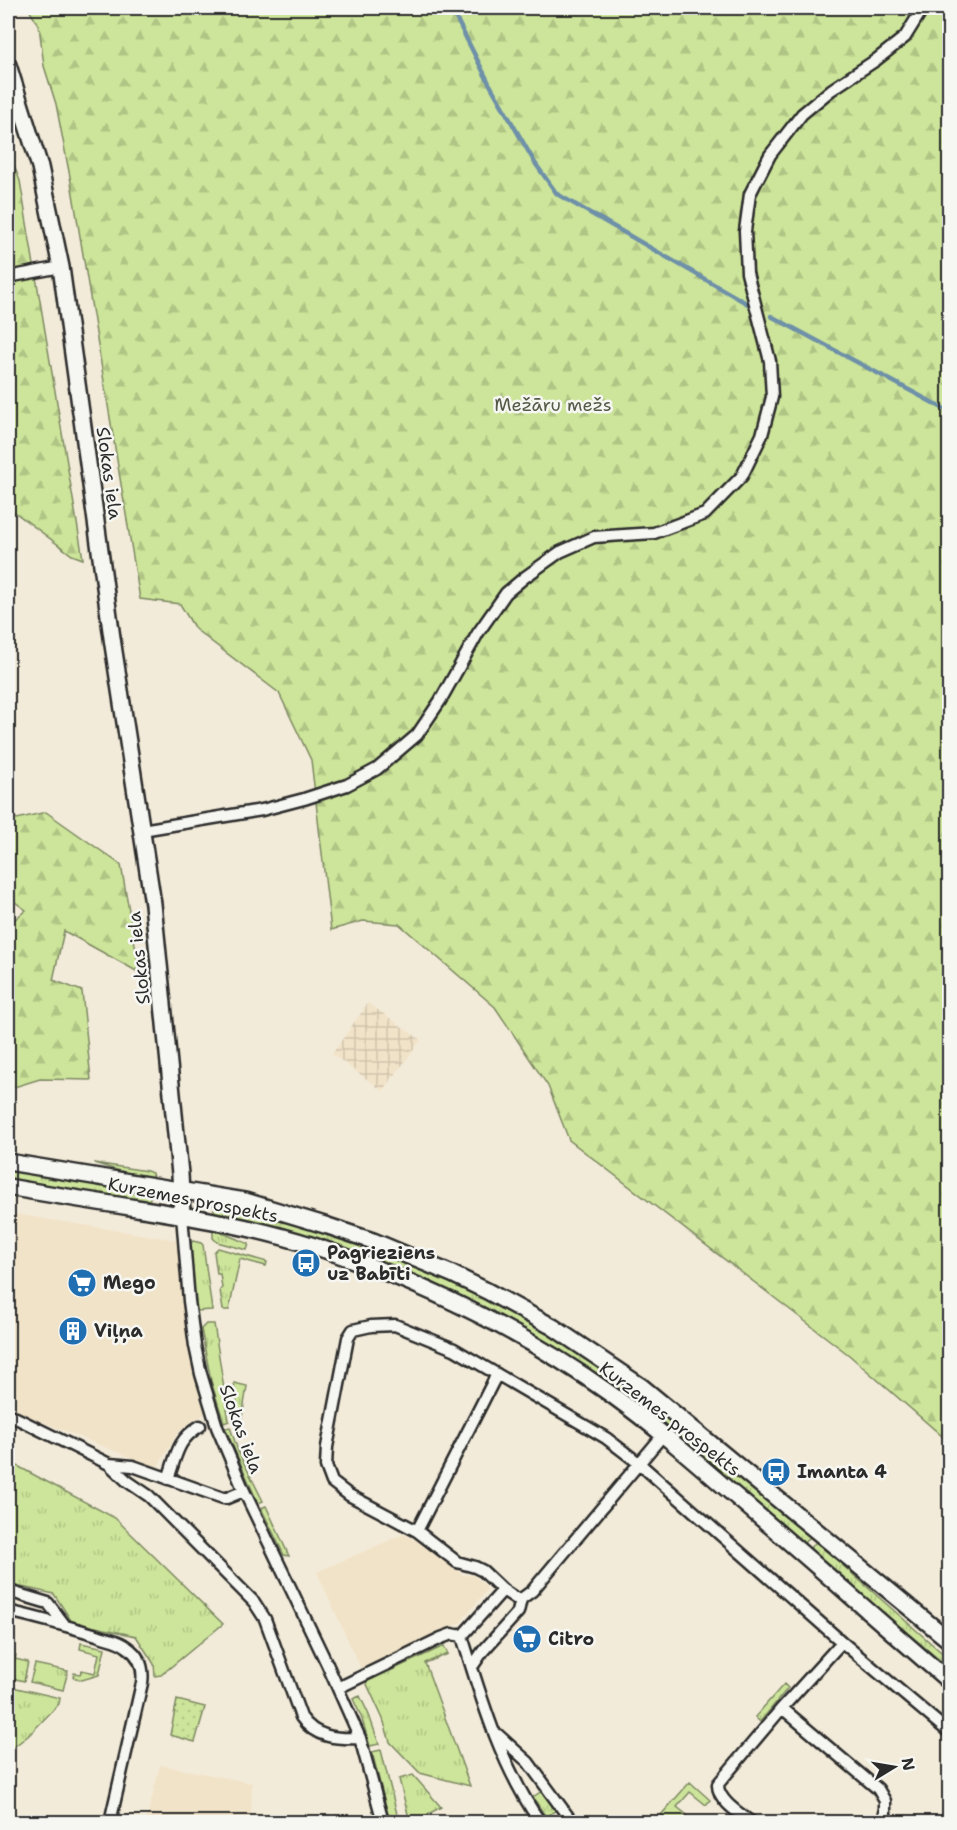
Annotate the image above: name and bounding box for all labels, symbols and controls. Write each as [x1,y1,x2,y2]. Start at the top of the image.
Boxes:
park label: Mežāru mežs [494,393,612,417]
street label: Slokas iela [91,425,127,521]
street label: Slokas iela [122,910,156,1006]
street label: Kurzemes prospekts [106,1172,280,1228]
place label: Pagrieziens uz Babīti [327,1241,435,1286]
bus stop icon: Pagrieziens uz Babīti [290,1247,322,1279]
supermarket icon: Mego [66,1267,98,1299]
place label: Mego [103,1271,156,1295]
building icon: Viļņa [57,1315,89,1347]
place label: Viļņa [94,1319,143,1343]
street label: Kurzemes prospekts [594,1356,746,1482]
street label: Slokas iela [214,1381,268,1477]
bus stop icon: Imanta 4 [760,1456,792,1488]
place label: Imanta 4 [797,1460,887,1484]
supermarket icon: Citro [511,1623,543,1655]
place label: Citro [548,1627,594,1651]
north arrow [864,1737,924,1797]
text: N [897,1756,920,1772]

